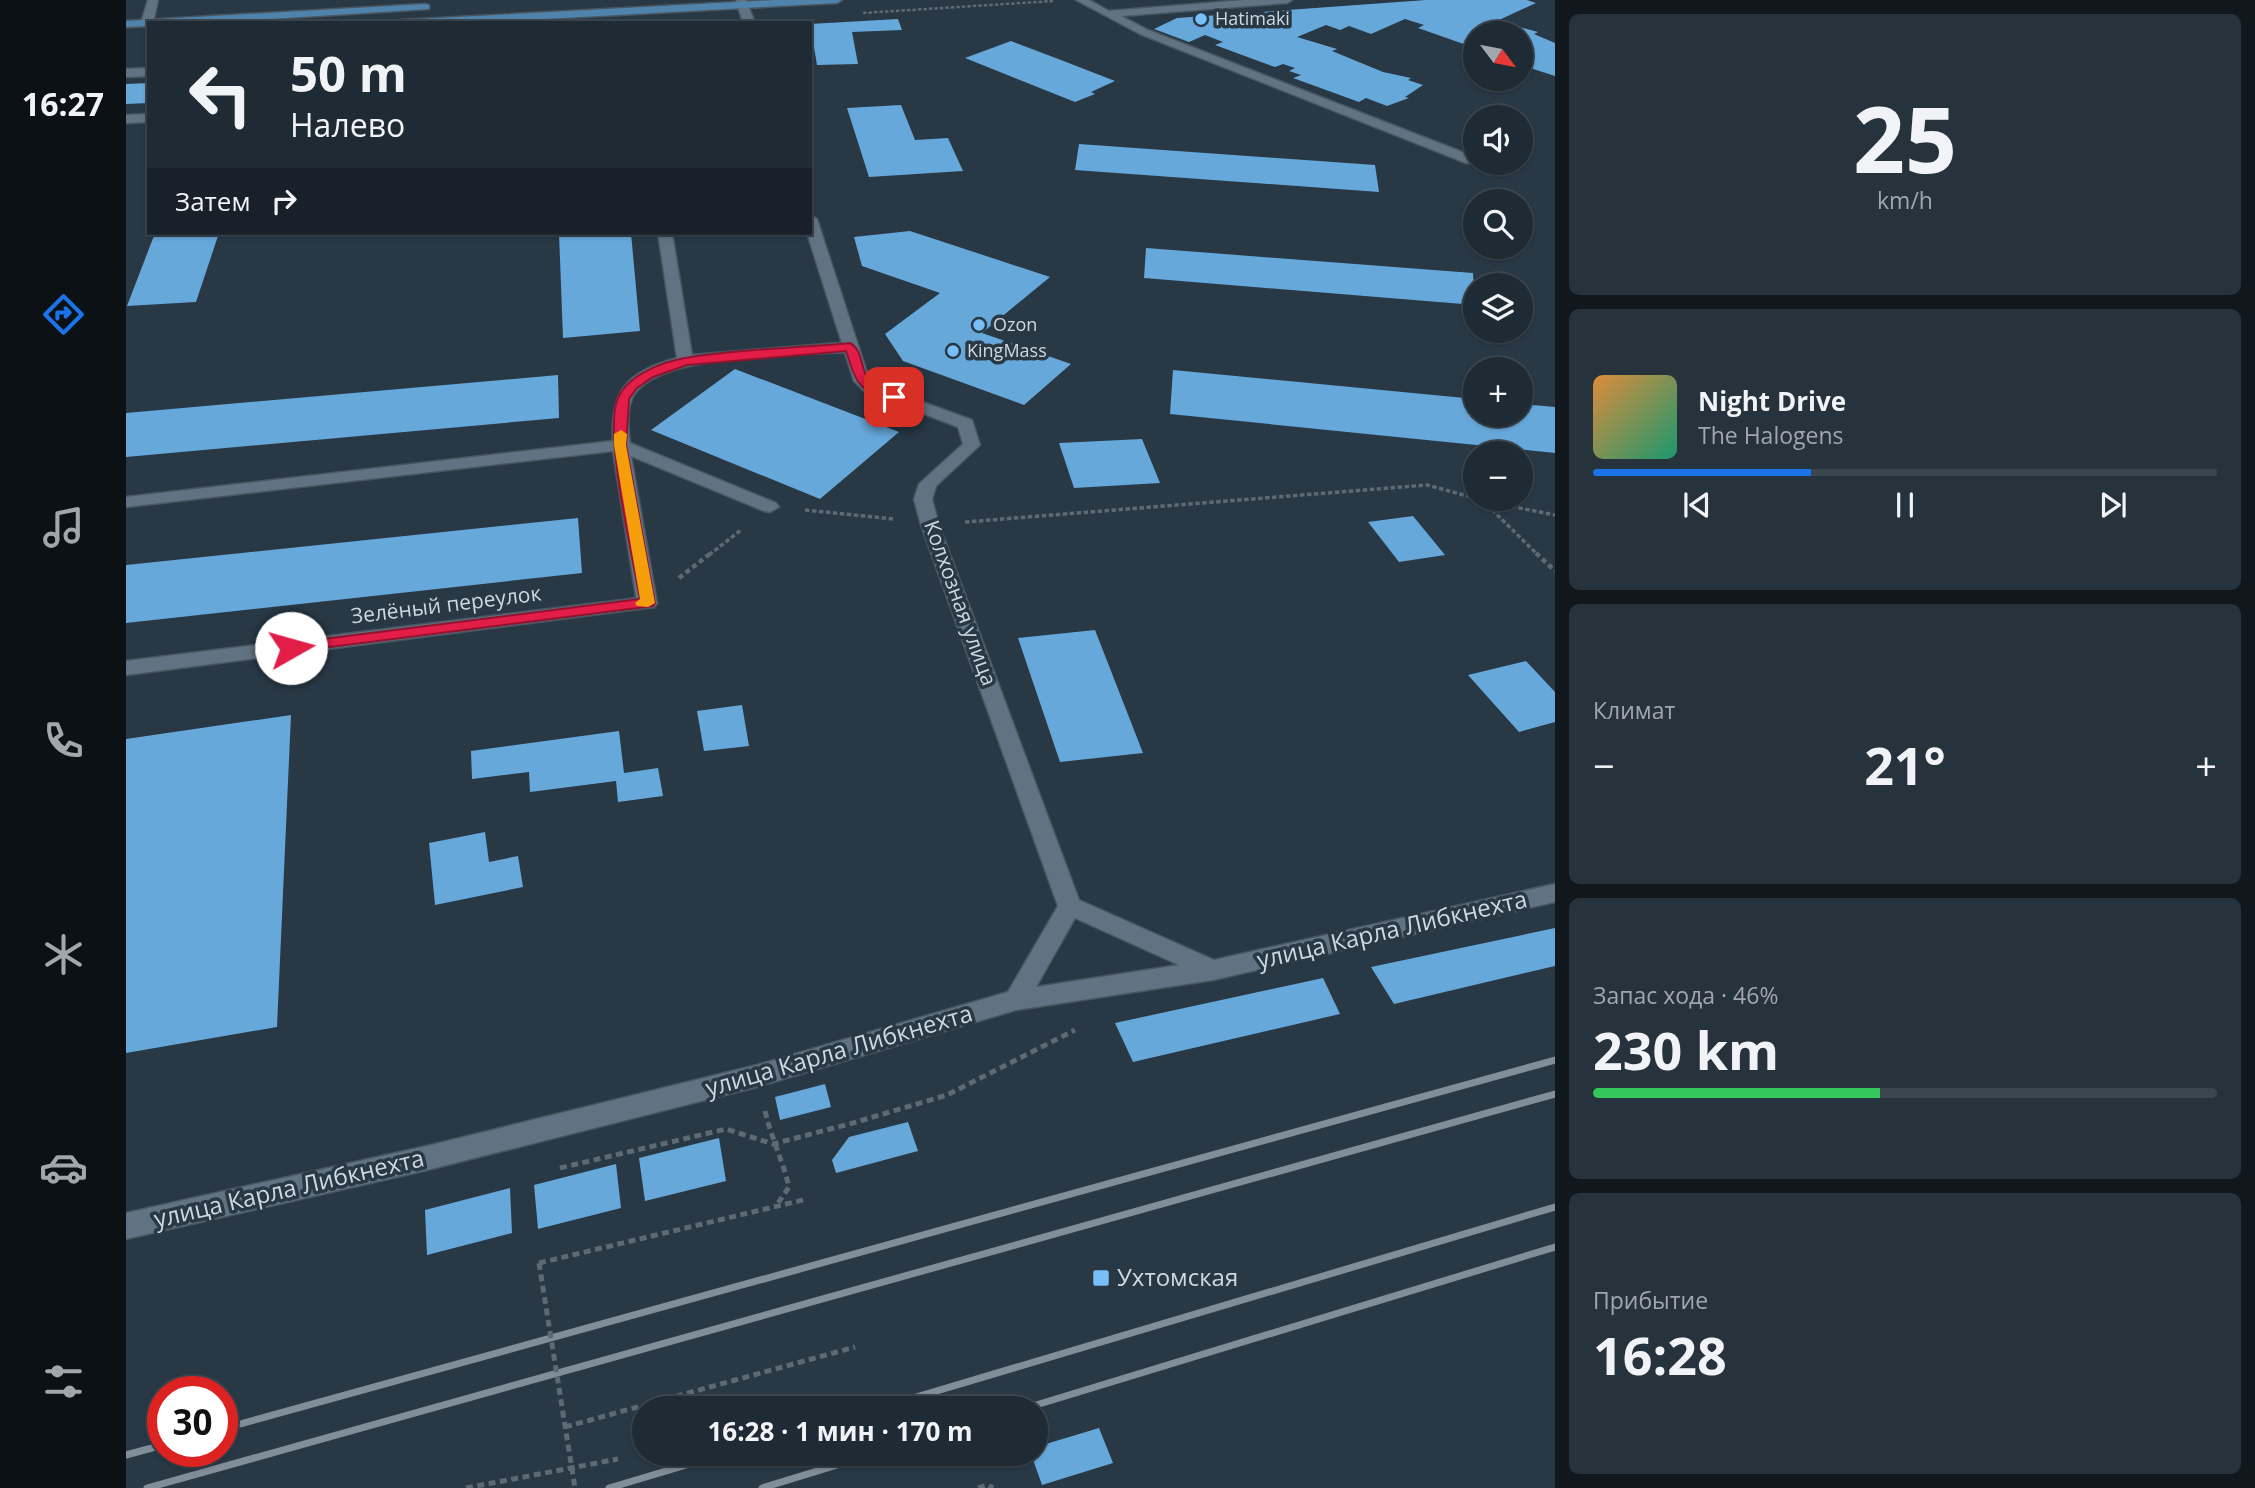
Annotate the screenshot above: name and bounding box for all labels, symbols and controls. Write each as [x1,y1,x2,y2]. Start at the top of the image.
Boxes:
place label: Hatimaki [1215,6,1290,30]
marker: Hatimaki [1193,11,1209,27]
north arrow [1463,21,1533,91]
map controls [1463,21,1533,511]
text: 50 m [290,40,407,106]
icon: left [175,49,266,140]
text: 25 [1853,76,1957,200]
text: 16:27 [22,82,104,125]
text: Налево [290,103,405,146]
button: sound [1463,105,1533,175]
icon: right [265,182,303,220]
text: Затем [175,183,251,219]
text: km/h [1877,184,1933,216]
button: search [1463,189,1533,259]
button: layers [1463,273,1533,343]
icon: directions [39,290,88,339]
place label: Ozon [993,312,1037,336]
marker: Ozon [971,317,987,333]
place label: KingMass [967,338,1047,362]
marker: KingMass [945,343,961,359]
button: + [1463,357,1533,427]
pin [864,367,924,427]
icon: arrive [875,378,913,416]
text: Night Drive [1698,383,1846,419]
text: The Halogens [1698,419,1844,451]
button: − [1463,441,1533,511]
icon: previous [1678,486,1716,524]
icon: pause [1886,486,1924,524]
icon: next [2094,486,2132,524]
icon: music [39,503,88,552]
street label: Колхозная улица [918,516,1004,689]
street label: Зелёный переулок [349,578,543,630]
position arrow [254,611,328,685]
text: Климат [1593,694,1675,726]
icon: phone [39,716,88,765]
text: 21° [1864,729,1946,800]
text: − [1593,739,1615,791]
text: + [2195,739,2217,791]
street label: улица Карла Либкнехта [1253,881,1530,976]
icon: climate [39,930,88,979]
text: Запас хода · 46% [1593,979,1778,1011]
street label: улица Карла Либкнехта [701,996,976,1103]
text: 230 km [1593,1014,1779,1085]
street label: улица Карла Либкнехта [150,1140,427,1235]
icon: car [39,1143,88,1192]
place label: Ухтомская [1117,1260,1238,1293]
marker: Ухтомская [1091,1268,1111,1288]
text: Прибытие [1593,1284,1708,1316]
text: 16:28 [1593,1319,1727,1390]
icon: filters [39,1357,88,1406]
speed limit sign: 30 [147,1376,238,1467]
text: 16:28 · 1 мин · 170 m [707,1413,973,1449]

